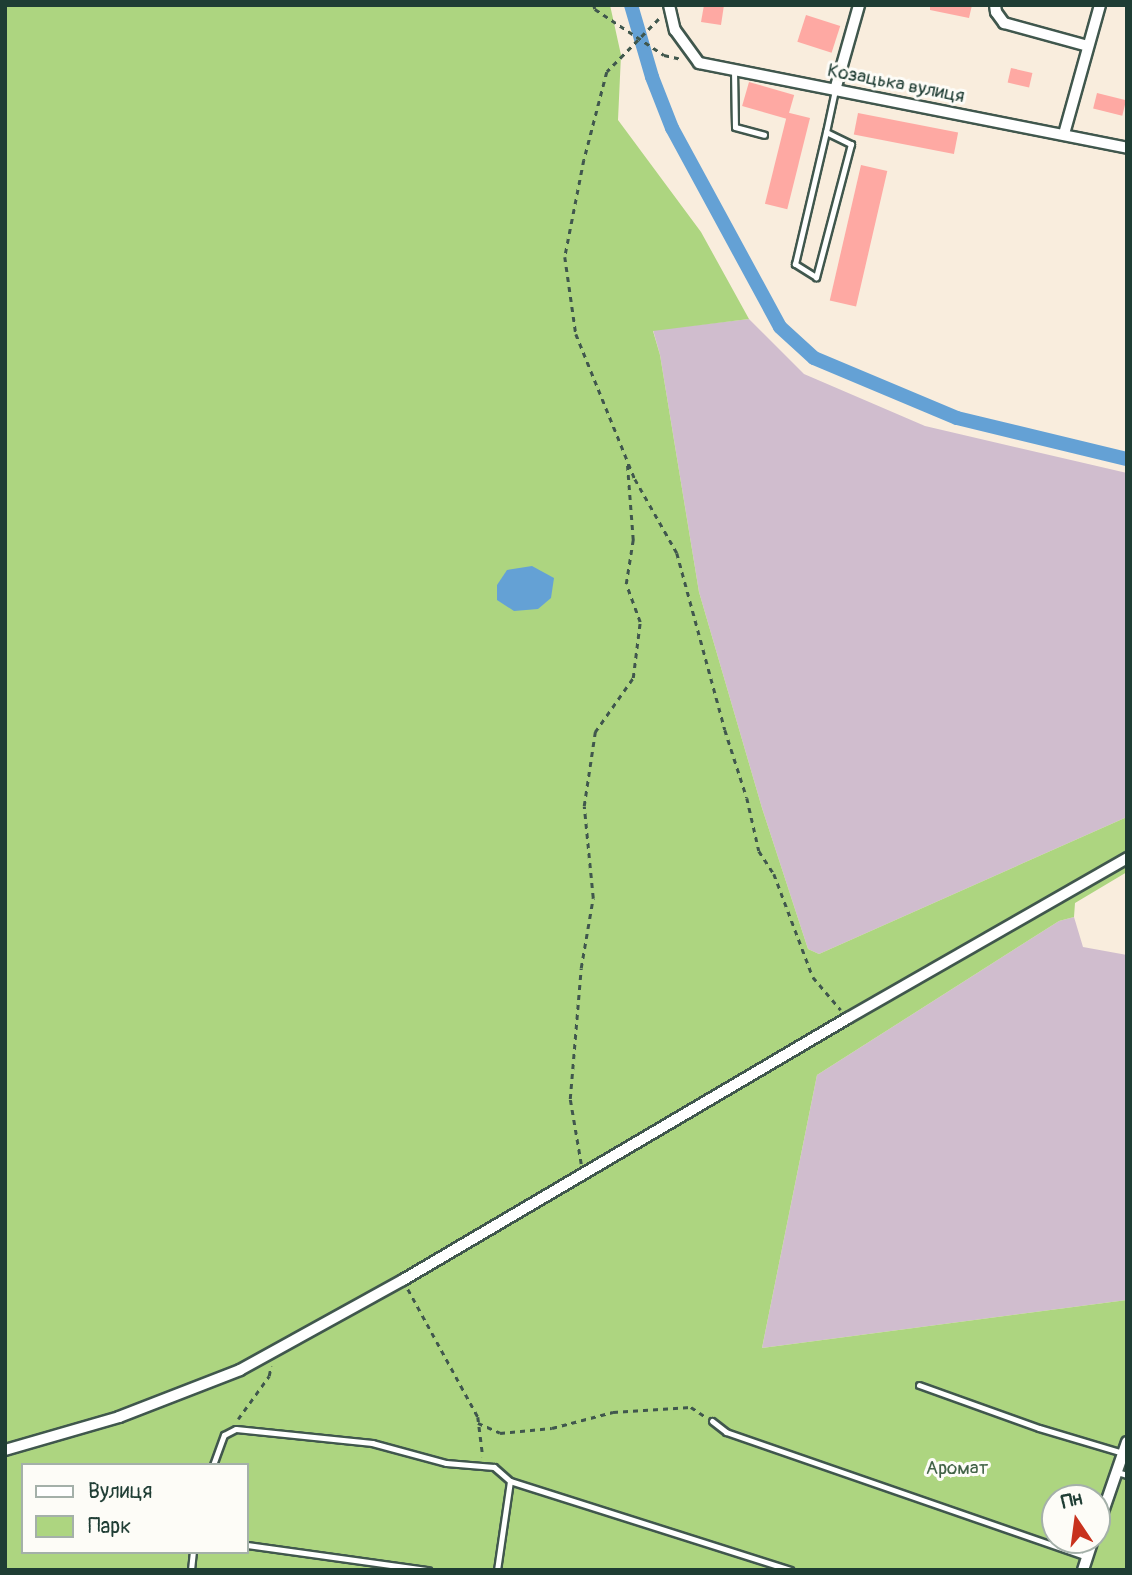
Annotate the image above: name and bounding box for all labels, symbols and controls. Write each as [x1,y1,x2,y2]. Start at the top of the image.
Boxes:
street label: Козацька вулиця [825,60,967,108]
park label: Аромат [926,1458,988,1480]
legend [21,1463,248,1554]
text: Вулиця [88,1478,152,1505]
north arrow [1041,1484,1111,1554]
text: Пн [1059,1486,1085,1515]
text: Парк [88,1513,131,1540]

